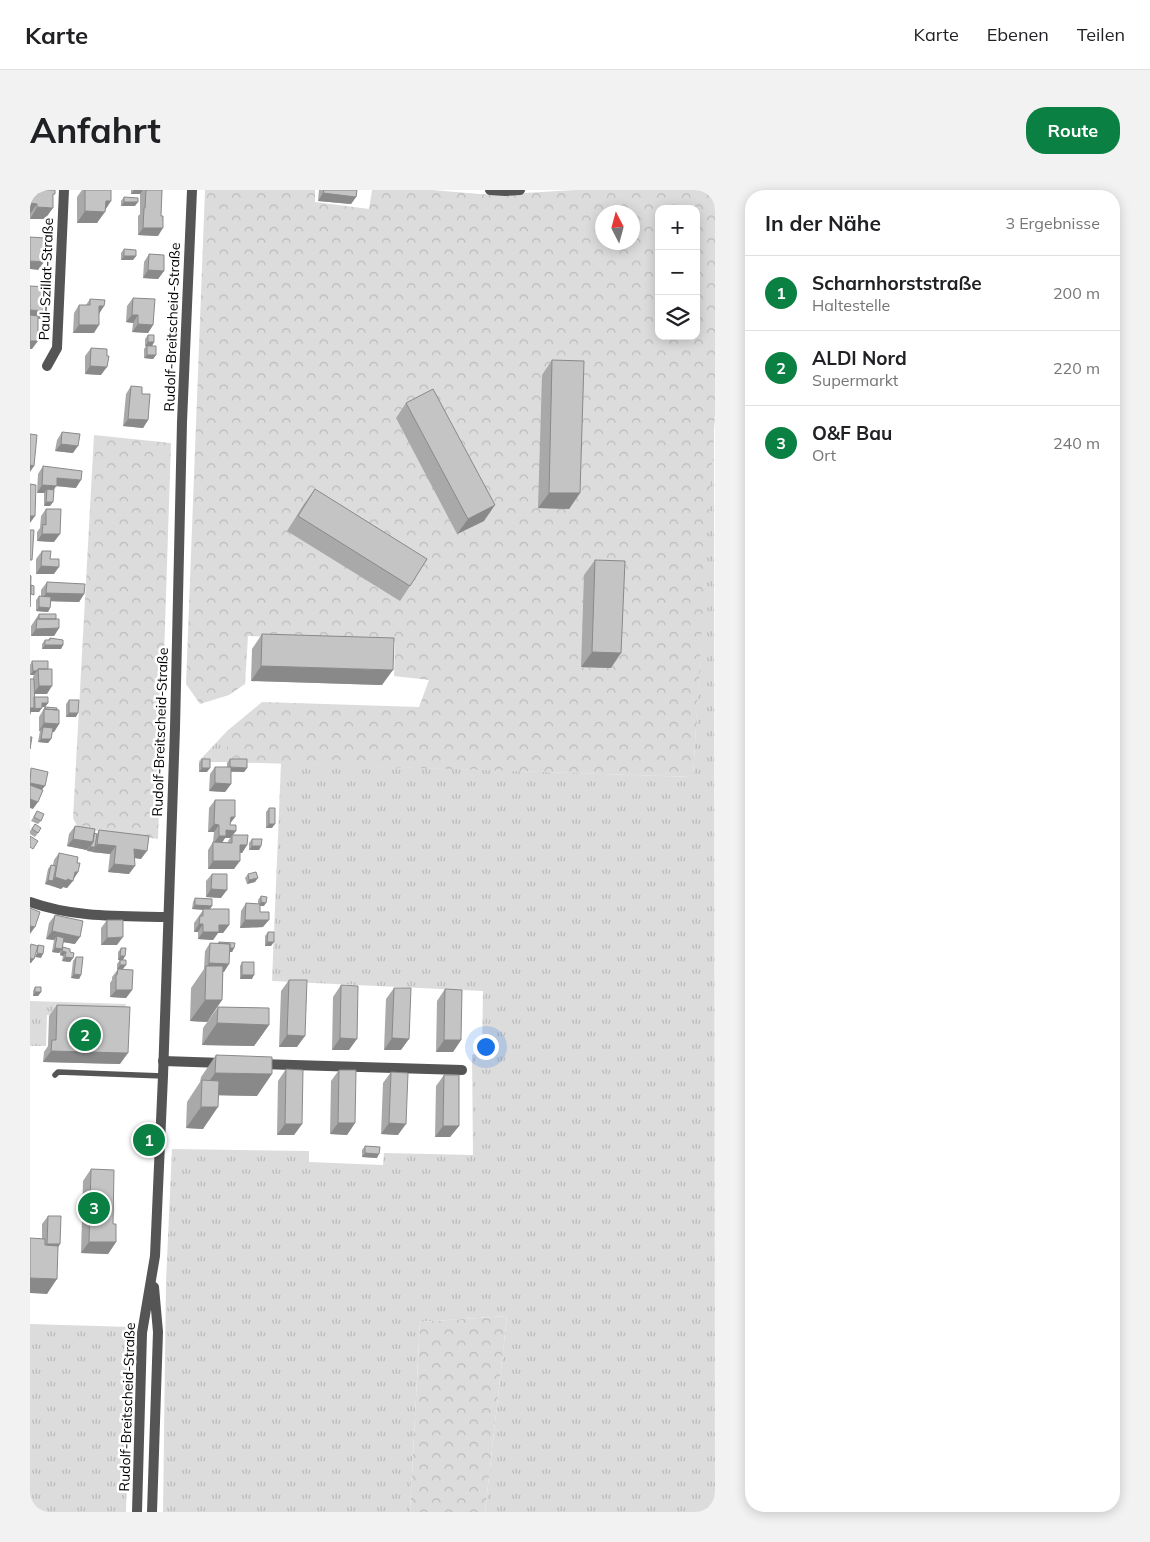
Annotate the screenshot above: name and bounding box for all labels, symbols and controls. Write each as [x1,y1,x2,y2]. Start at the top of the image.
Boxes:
text: Karte [25,20,88,50]
text: Karte [913,23,959,46]
text: Ebenen [987,23,1049,46]
text: Teilen [1077,23,1125,46]
button: Route [1026,107,1120,154]
text: Anfahrt [30,108,161,152]
north arrow [595,205,640,250]
map controls [655,205,700,340]
button: + [655,205,700,250]
text: In der Nähe [765,210,881,236]
text: 3 Ergebnisse [1005,213,1100,233]
street label: Paul-Szillat-Straße [35,217,57,341]
street label: Rudolf-Breitscheid-Straße [160,242,184,412]
button: − [655,250,700,295]
text: Scharnhorststraße [812,271,982,295]
text: 1 [776,283,786,303]
text: 200 m [1053,283,1100,303]
button: layers [655,295,700,340]
text: Haltestelle [812,295,890,315]
text: ALDI Nord [812,346,907,370]
text: 2 [776,358,786,378]
text: 220 m [1053,358,1100,378]
text: Supermarkt [812,370,898,390]
text: O&F Bau [812,421,892,445]
text: 3 [776,433,786,453]
text: 240 m [1053,433,1100,453]
text: Ort [812,445,836,465]
street label: Rudolf-Breitscheid-Straße [148,647,172,817]
pin: 2 [69,1016,101,1054]
your location [473,1034,499,1060]
pin: 1 [133,1121,165,1159]
pin: 3 [78,1189,110,1227]
street label: Rudolf-Breitscheid-Straße [115,1322,139,1492]

